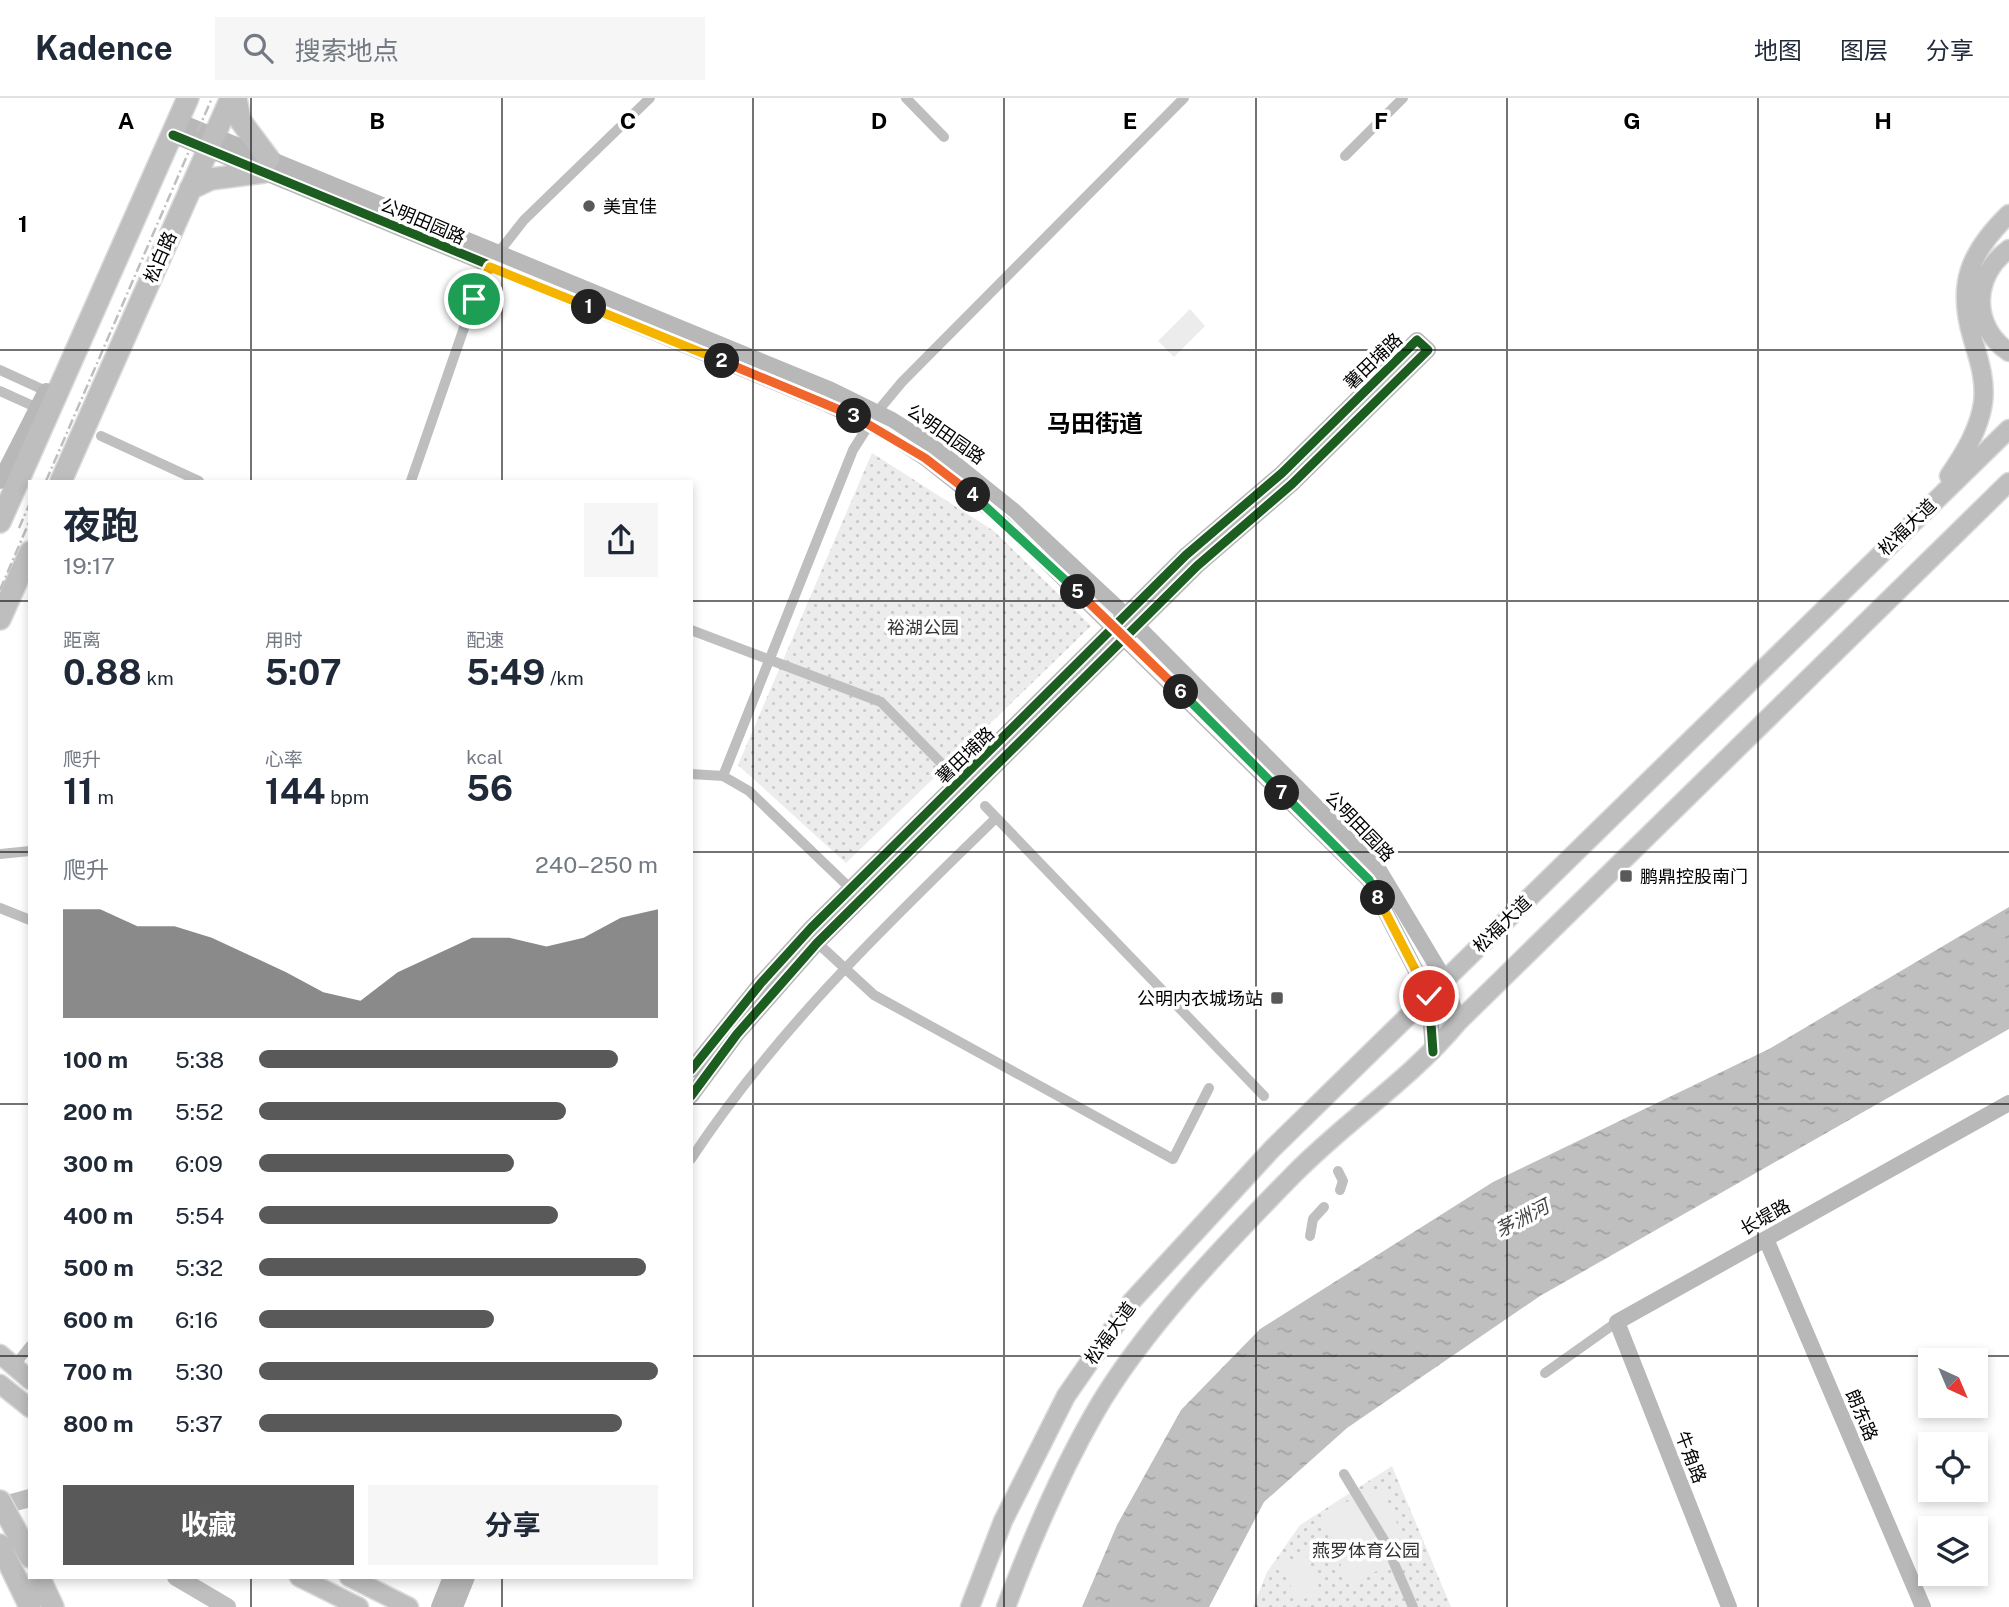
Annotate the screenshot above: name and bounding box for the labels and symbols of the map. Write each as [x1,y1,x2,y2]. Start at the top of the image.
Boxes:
text: A [118,107,135,134]
text: B [369,107,385,134]
text: C [620,107,636,134]
text: D [871,107,887,134]
text: E [1123,107,1137,134]
text: F [1374,107,1388,134]
text: G [1623,107,1641,134]
text: H [1874,107,1892,134]
street label: 公明田园路 [377,194,469,248]
place label: 美宜佳 [603,196,657,217]
marker: 美宜佳 [581,198,597,214]
text: 1 [18,210,28,237]
street label: 松白路 [139,228,181,286]
pin [444,269,504,329]
pin: 1 [572,290,606,325]
street label: 薯田埔路 [1340,328,1406,394]
pin: 2 [704,344,740,378]
pin: 3 [836,398,872,434]
street label: 公明田园路 [903,400,989,468]
district label: 马田街道 [1047,409,1143,437]
pin: 4 [956,478,990,512]
street label: 松福大道 [1874,494,1940,560]
pin: 5 [1060,574,1096,610]
park label: 裕湖公园 [887,617,959,638]
pin: 6 [1164,674,1198,710]
street label: 薯田埔路 [932,722,998,788]
pin: 7 [1264,776,1300,810]
street label: 公明田园路 [1321,786,1399,866]
place label: 鹏鼎控股南门 [1640,866,1748,887]
marker: 鹏鼎控股南门 [1618,868,1634,884]
pin: 8 [1360,880,1396,916]
street label: 松福大道 [1469,891,1535,957]
pin [1399,966,1459,1026]
place label: 公明内衣城场站 [1137,988,1263,1009]
marker: 公明内衣城场站 [1269,990,1285,1006]
water label: 茅洲河 [1492,1193,1556,1241]
street label: 长堤路 [1736,1195,1794,1239]
street label: 松福大道 [1080,1298,1140,1368]
north arrow [1918,1348,1988,1418]
street label: 朗东路 [1842,1386,1882,1444]
street label: 牛角路 [1672,1428,1710,1486]
park label: 燕罗体育公园 [1312,1540,1420,1561]

